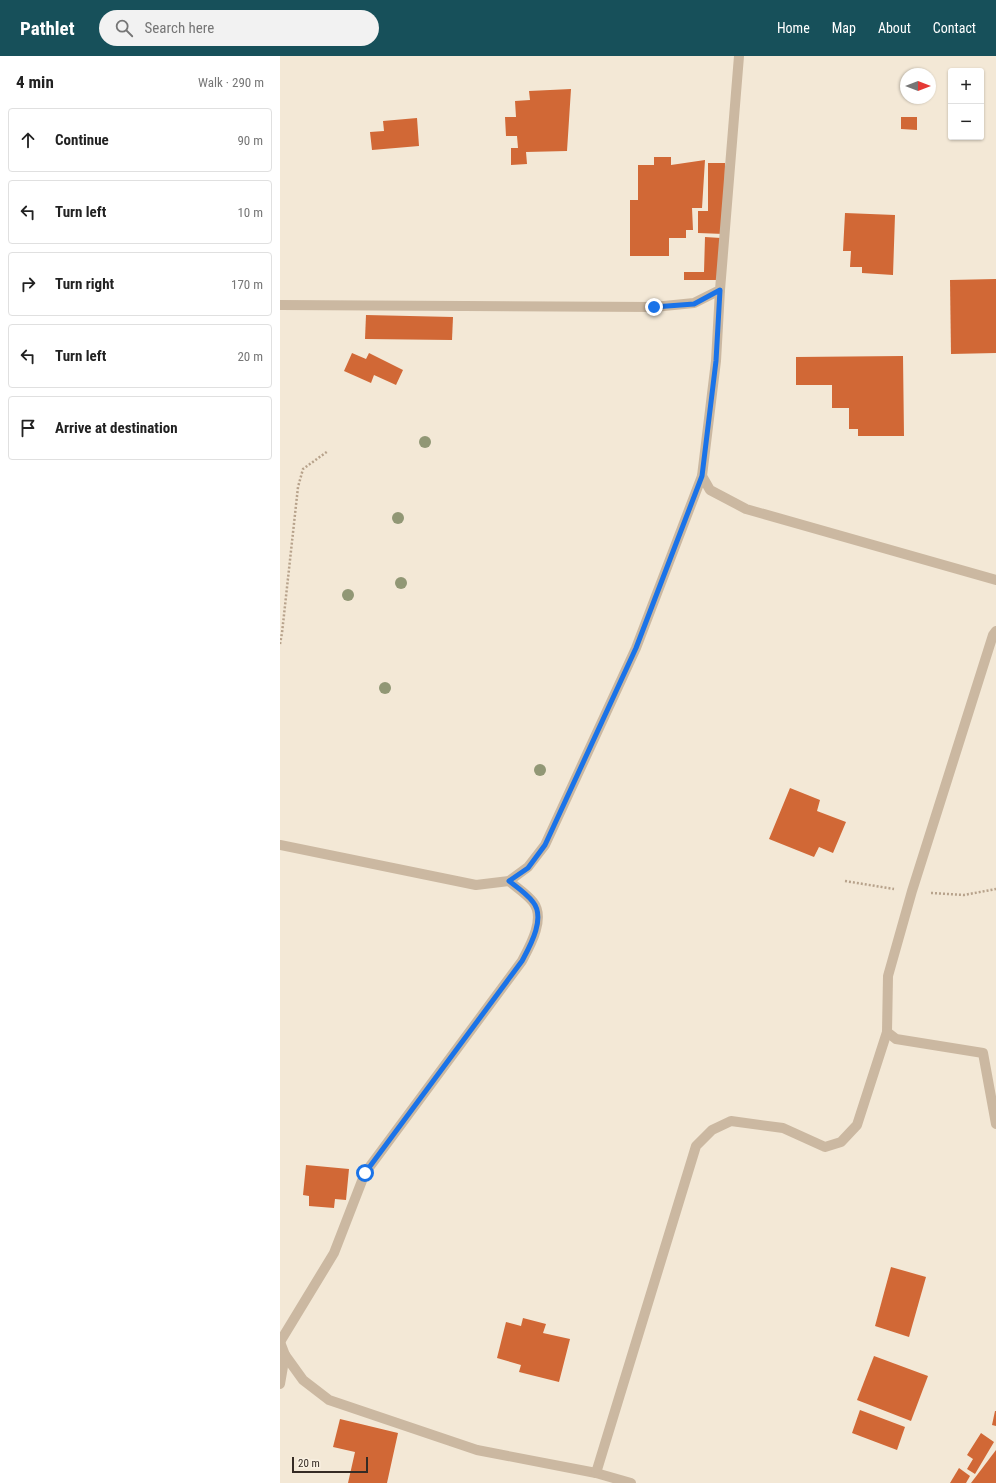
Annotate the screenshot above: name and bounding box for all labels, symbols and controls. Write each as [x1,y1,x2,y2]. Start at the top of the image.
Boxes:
search box [99,10,379,46]
text: Pathlet [20,17,75,40]
icon: search [113,17,135,39]
text: Search here [145,19,214,37]
text: Home [777,20,810,36]
text: Map [832,20,856,36]
text: About [878,20,911,36]
text: Contact [933,20,976,36]
north arrow [900,68,936,104]
map controls [948,68,984,140]
button: + [948,68,984,104]
text: 4 min [16,72,54,92]
text: Walk · 290 m [198,75,264,90]
button: − [948,104,984,140]
icon: ahead [17,129,39,151]
text: Continue [55,131,109,149]
text: 90 m [237,133,263,148]
icon: left [17,201,39,223]
text: Turn left [55,203,106,221]
text: 10 m [237,205,263,220]
icon: right [17,273,39,295]
text: Turn right [55,275,114,293]
text: 170 m [231,277,263,292]
route end [645,298,663,316]
icon: left [17,345,39,367]
text: Turn left [55,347,106,365]
text: 20 m [237,349,263,364]
icon: arrive [17,417,39,439]
text: Arrive at destination [55,419,178,437]
route start [356,1164,374,1182]
scale bar [292,1455,368,1474]
text: 20 m [298,1457,320,1470]

